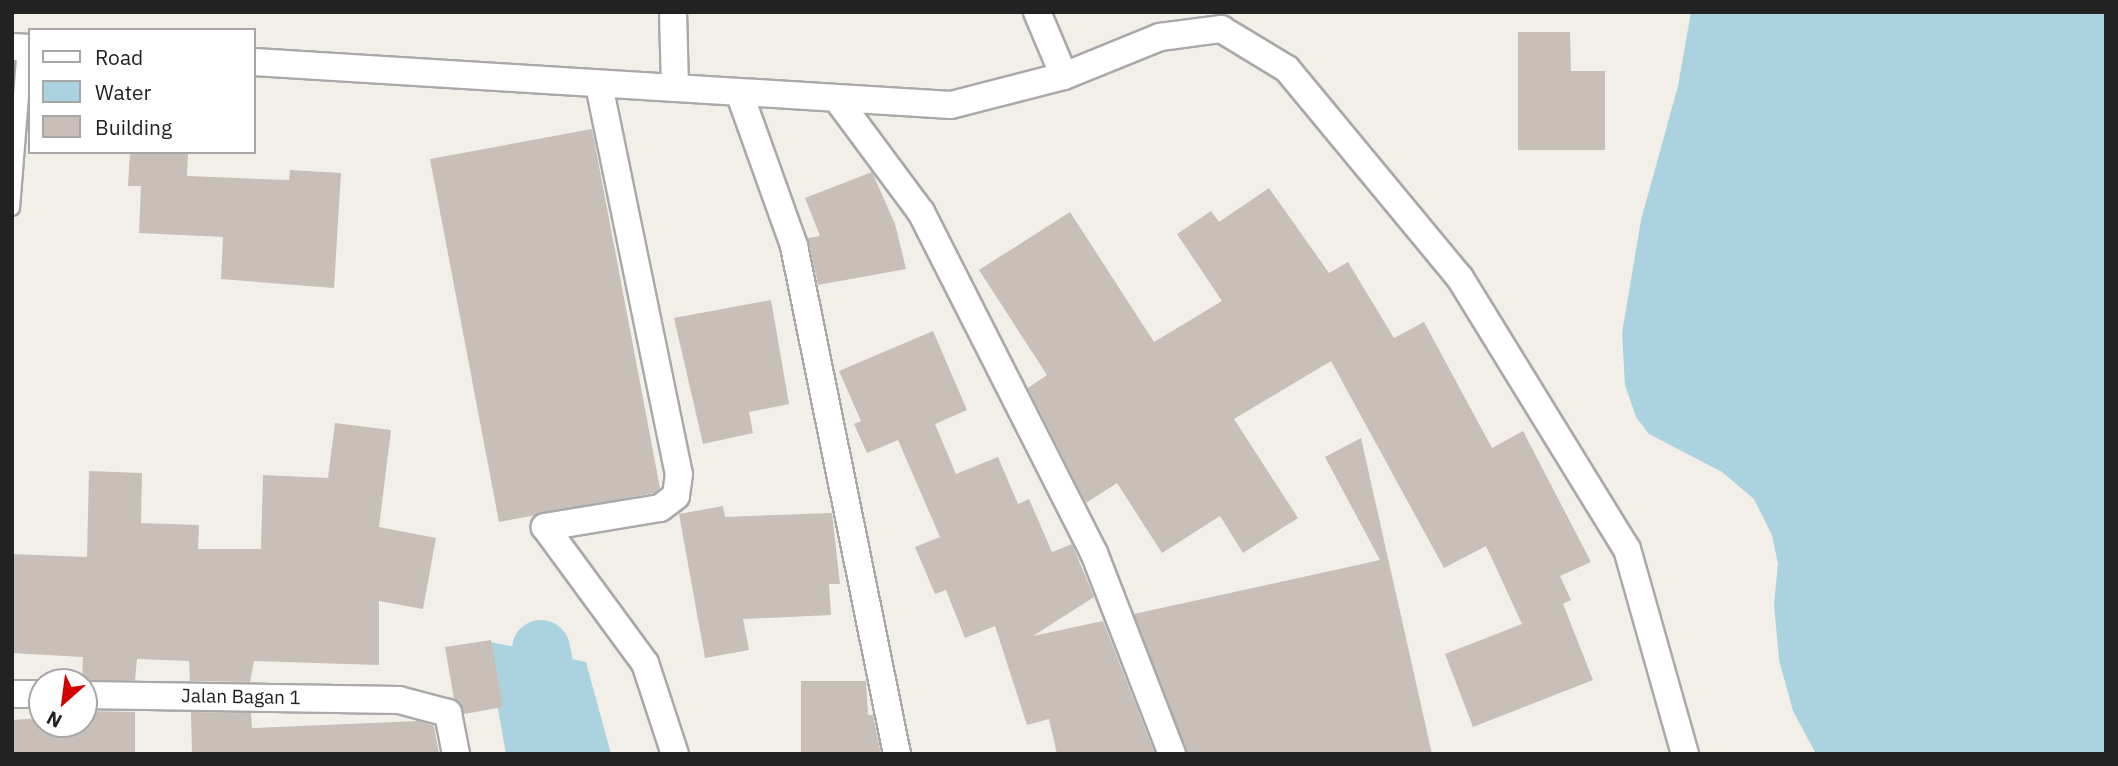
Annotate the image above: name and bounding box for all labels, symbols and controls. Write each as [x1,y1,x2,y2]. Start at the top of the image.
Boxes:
legend [28,28,256,154]
text: Road [95,43,143,71]
text: Water [95,78,151,106]
text: Building [95,113,172,141]
north arrow [28,668,98,738]
street label: Jalan Bagan 1 [181,685,301,709]
text: N [42,706,66,734]

